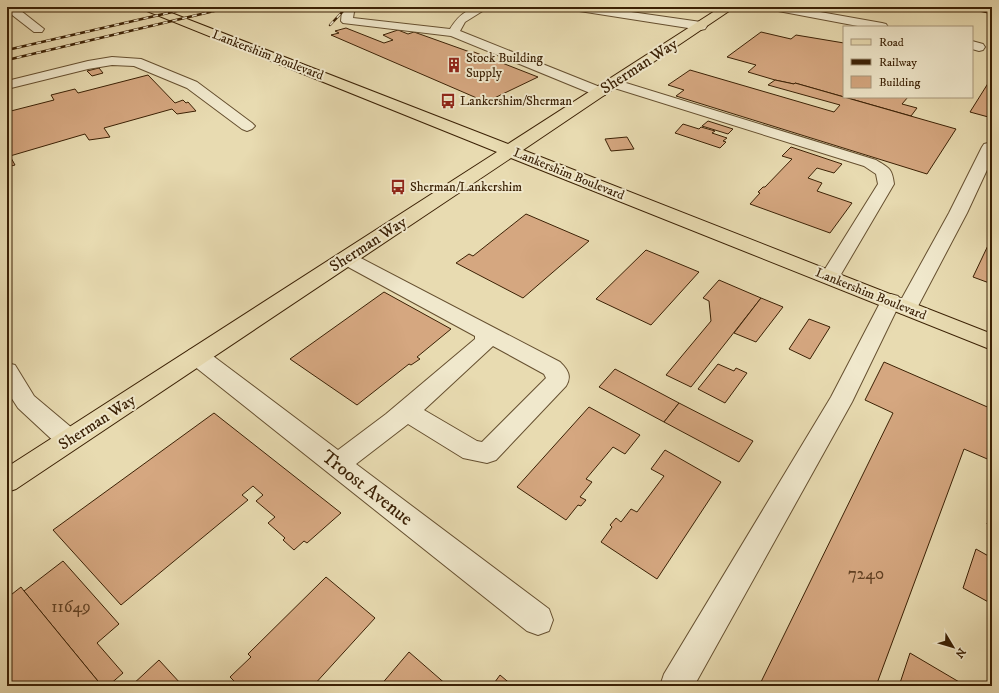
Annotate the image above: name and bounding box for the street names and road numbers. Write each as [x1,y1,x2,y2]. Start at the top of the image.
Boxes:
street label: Lankershim Boulevard [210,26,326,84]
street label: Sherman Way [597,33,682,98]
street label: Lankershim Boulevard [511,144,627,204]
street label: Sherman Way [326,211,411,276]
street label: Lankershim Boulevard [813,264,929,324]
street label: Sherman Way [55,389,140,454]
street label: Troost Avenue [317,445,417,531]

